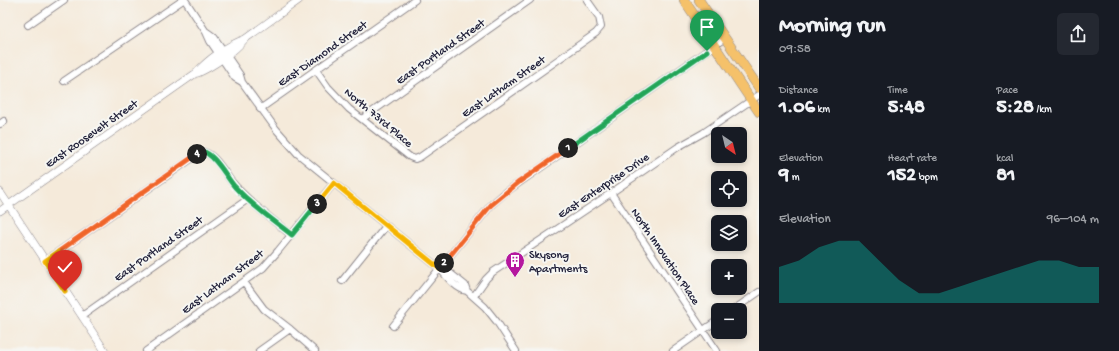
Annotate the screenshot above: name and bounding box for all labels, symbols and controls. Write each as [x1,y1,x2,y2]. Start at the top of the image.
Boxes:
pin [690,10,724,51]
button: share [1057,13,1099,55]
text: Morning run [779,14,885,40]
street label: East Portland Street [394,16,489,89]
icon: arrive [696,16,718,38]
street label: East Diamond Street [276,18,371,91]
text: 09:58 [779,42,811,57]
street label: East Latham Street [460,53,549,122]
text: Distance [779,85,818,97]
text: Time [888,85,908,97]
text: Pace [996,85,1018,97]
street label: North 73rd Place [341,86,415,152]
street label: East Roosevelt Street [43,97,142,172]
text: 1.06 [779,97,815,120]
text: 5:48 [888,97,925,120]
text: 5:28 [996,97,1034,120]
text: km [815,104,830,116]
text: /km [1034,104,1052,116]
north arrow [711,127,747,163]
map controls [711,127,747,339]
pin: 1 [558,138,578,158]
text: 1 [566,142,570,154]
pin: 4 [187,144,207,164]
text: 4 [194,148,200,160]
street label: East Enterprise Drive [556,150,653,222]
text: Elevation [779,153,823,165]
text: Heart rate [888,153,937,165]
text: kcal [996,153,1014,165]
text: 9 [779,165,789,188]
text: 152 [888,165,916,188]
text: 81 [996,165,1015,188]
button: locate [711,171,747,207]
text: m [789,172,799,184]
text: bpm [916,172,938,184]
pin: 3 [307,194,327,214]
text: 3 [314,198,320,210]
street label: North Innovation Place [627,206,702,309]
text: Elevation [779,212,831,227]
text: 96–104 m [1047,212,1099,227]
street label: East Portland Street [112,213,207,286]
button: layers [711,215,747,251]
street label: East Latham Street [180,247,268,318]
place label: Skysong Apartments [529,249,588,277]
pin [48,250,82,291]
building icon: Skysong Apartments [504,250,526,278]
pin: 2 [434,253,454,273]
icon: check [54,256,76,278]
text: 2 [441,257,447,269]
button: + [711,259,747,295]
button: − [711,303,747,339]

